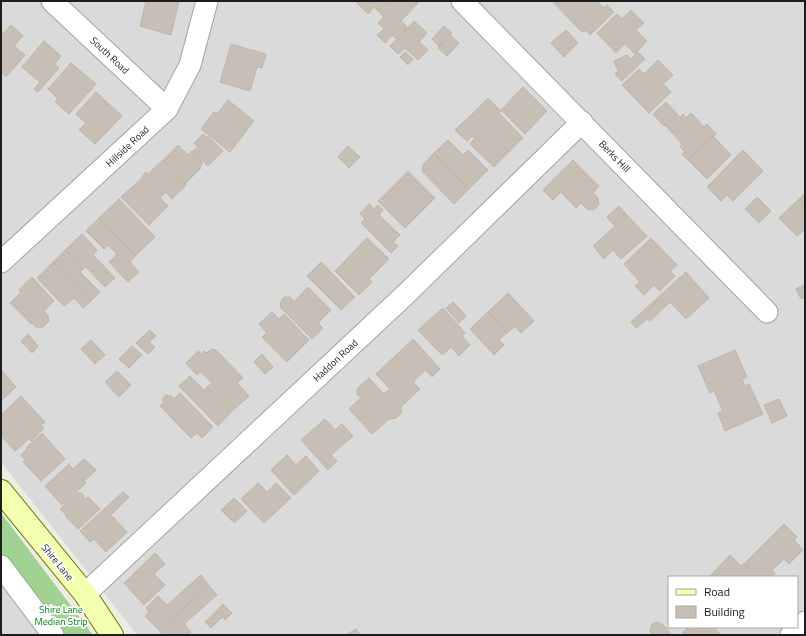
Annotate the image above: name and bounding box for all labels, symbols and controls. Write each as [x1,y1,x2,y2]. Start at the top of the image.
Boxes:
street label: South Road [87,33,133,77]
street label: Hillside Road [102,122,152,170]
street label: Berks Hill [595,137,634,176]
street label: Haddon Road [309,335,361,385]
street label: Shire Lane [38,541,77,584]
legend [668,576,798,628]
text: Road [704,582,730,601]
park label: Shire Lane Median Strip [34,602,88,629]
text: Building [704,602,745,621]

